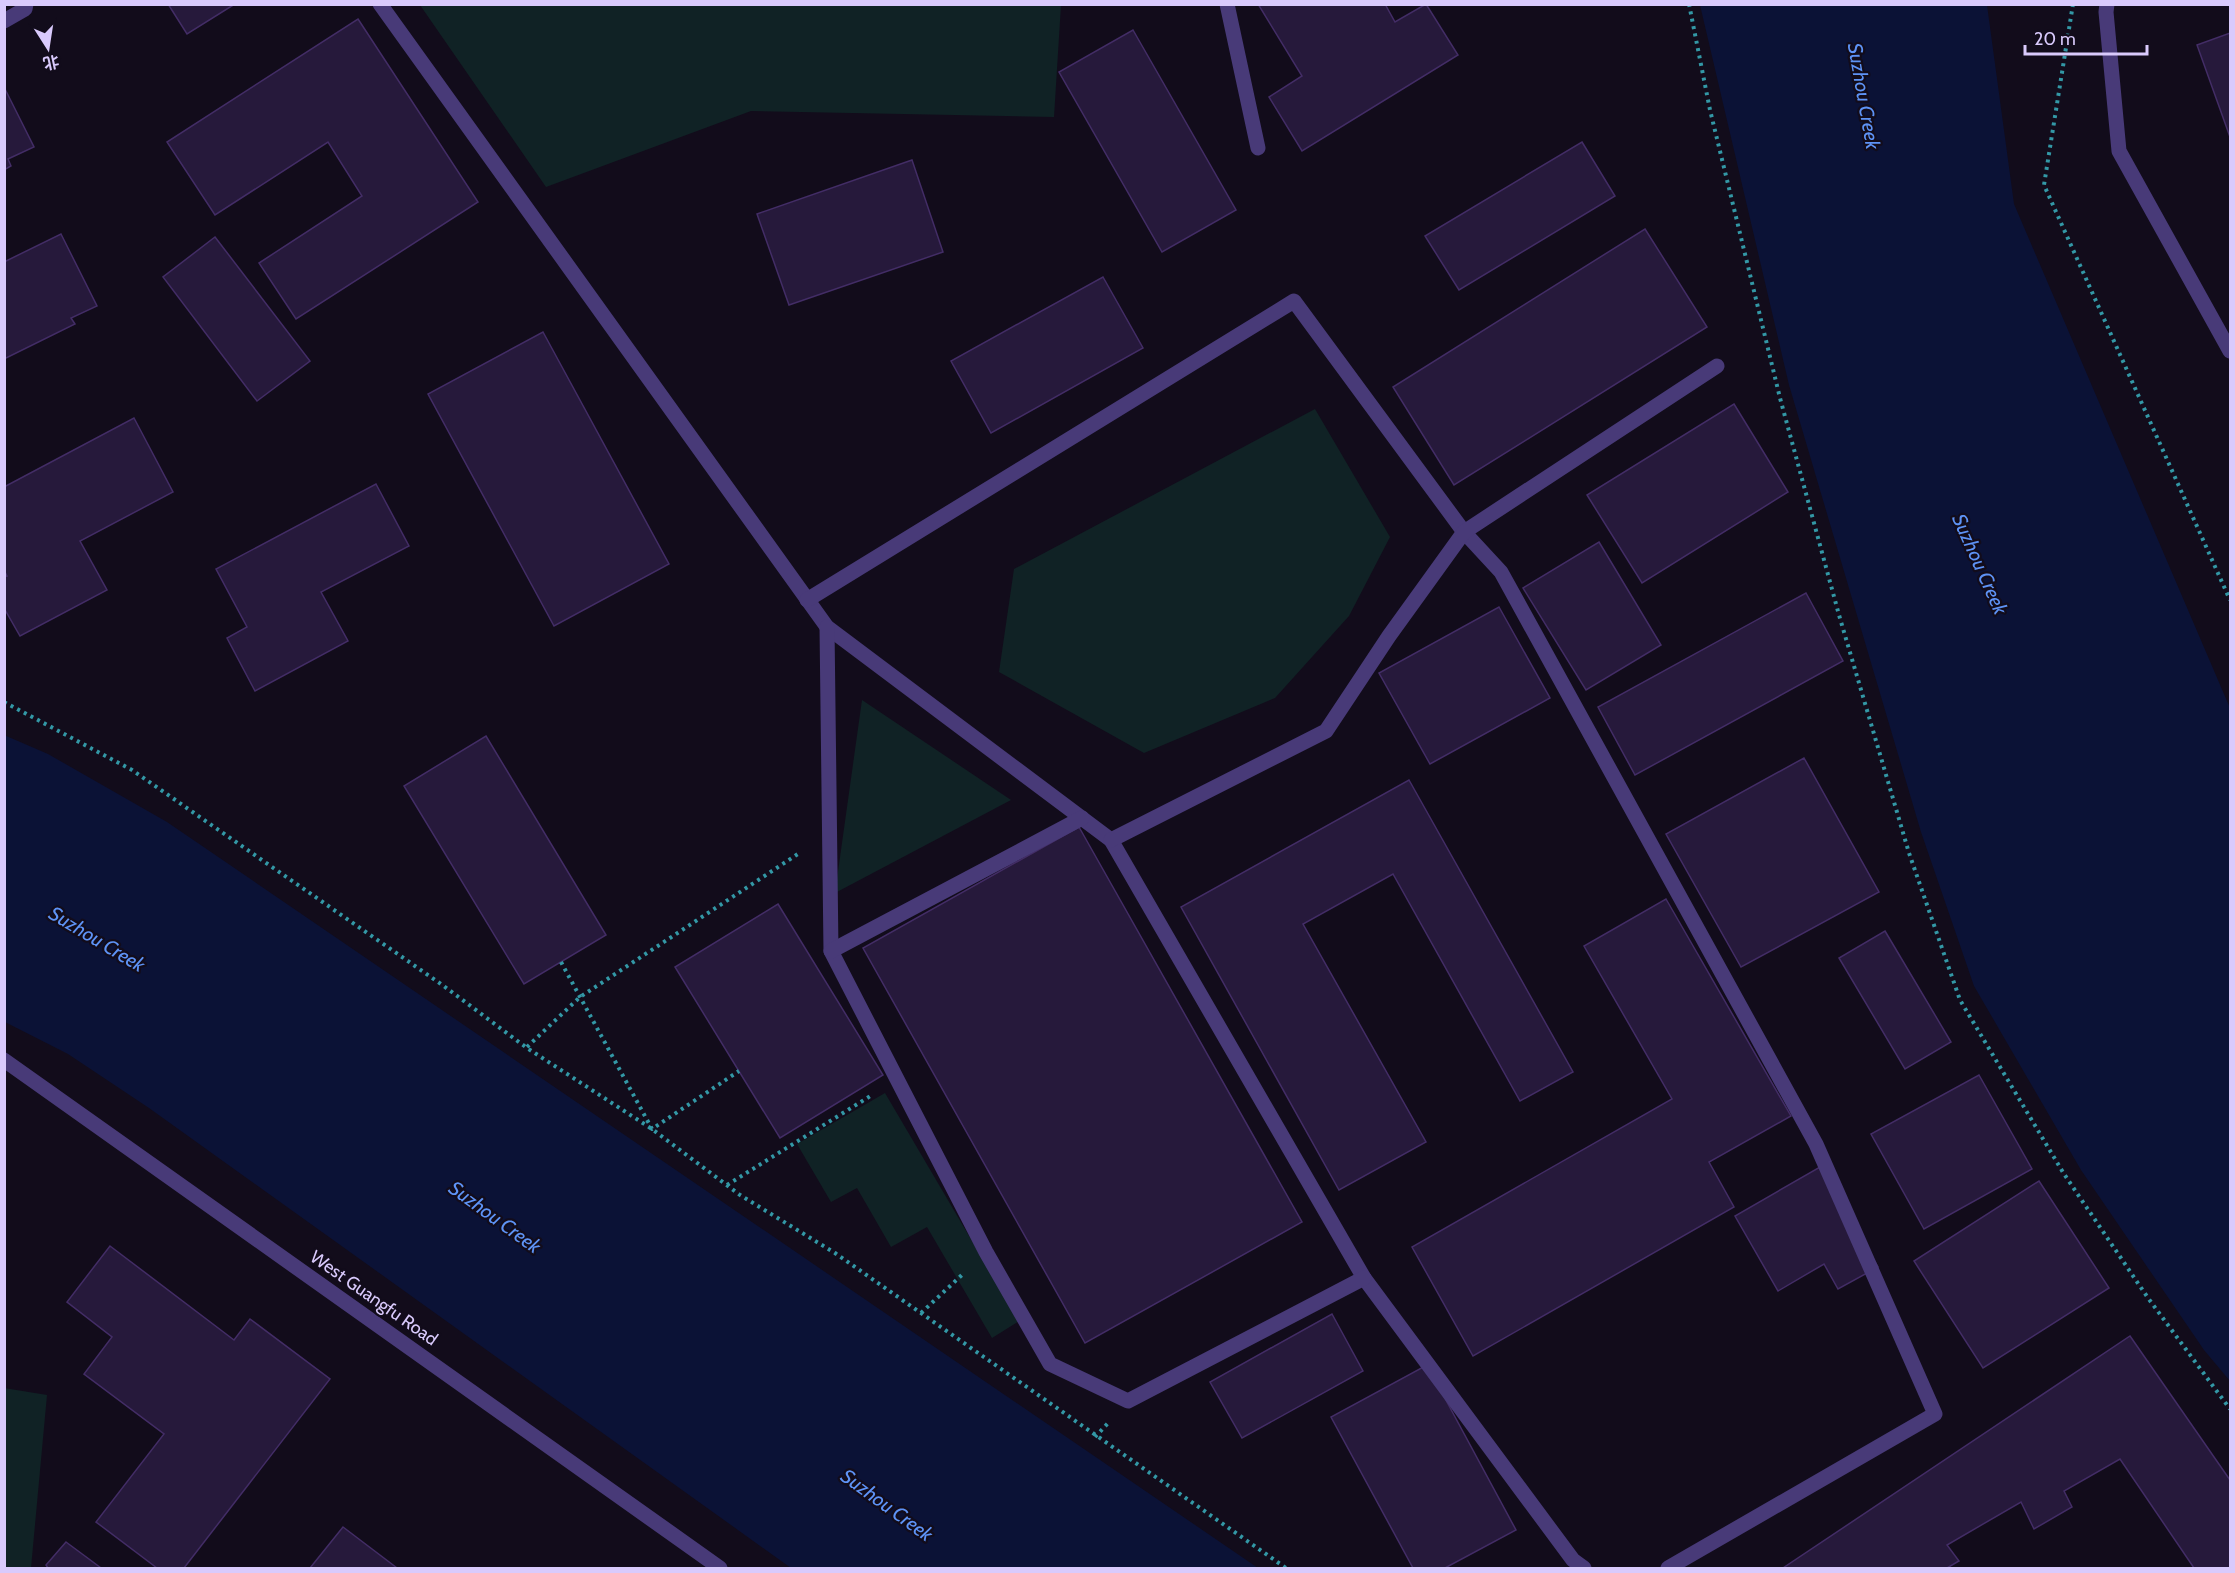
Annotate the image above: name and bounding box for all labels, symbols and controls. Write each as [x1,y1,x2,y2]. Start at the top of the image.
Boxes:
north arrow [18,18,78,78]
scale bar [2025,18,2146,56]
text: 20 m [2034,28,2076,50]
water label: Suzhou Creek [1843,41,1885,153]
text: 北 [41,51,61,73]
water label: Suzhou Creek [1947,510,2013,619]
water label: Suzhou Creek [45,901,151,978]
water label: Suzhou Creek [444,1176,547,1259]
street label: West Guangfu Road [306,1246,442,1350]
water label: Suzhou Creek [836,1464,939,1547]

